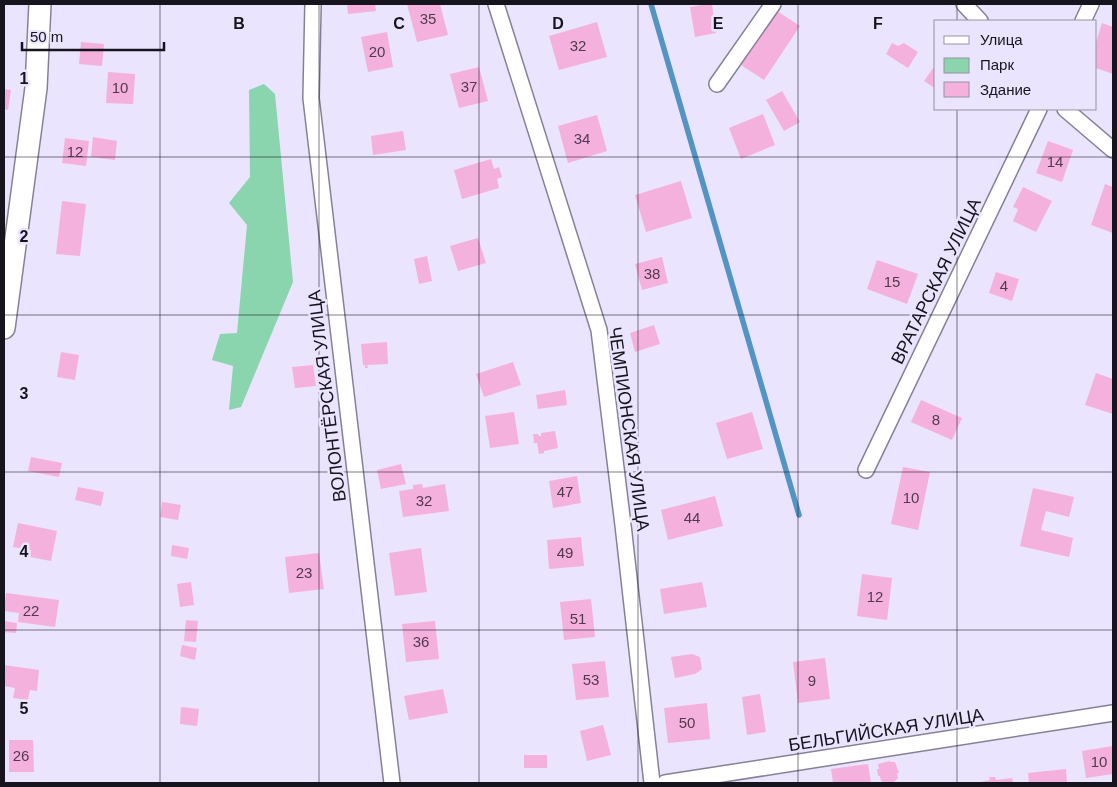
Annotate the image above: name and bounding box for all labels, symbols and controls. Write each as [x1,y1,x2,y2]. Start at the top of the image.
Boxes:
house number: 35 [420,10,436,27]
text: B [233,15,245,32]
text: C [393,15,405,32]
text: D [552,15,564,32]
text: E [713,15,724,32]
text: F [873,15,883,32]
scale bar [22,20,165,52]
legend [934,20,1097,110]
text: 50 m [30,28,63,45]
text: Улица [980,31,1023,48]
house number: 32 [570,37,586,54]
house number: 20 [369,43,385,60]
text: Парк [980,56,1014,73]
text: 1 [20,70,29,87]
house number: 37 [461,78,477,95]
house number: 10 [112,79,128,96]
text: Здание [980,81,1031,98]
house number: 34 [574,130,590,147]
house number: 12 [67,143,83,160]
house number: 14 [1047,153,1063,170]
street label: ВРАТАРСКАЯ УЛИЦА [887,195,985,367]
text: 2 [20,228,29,245]
house number: 38 [644,265,660,282]
house number: 15 [884,273,900,290]
house number: 4 [1000,277,1008,294]
street label: ВОЛОНТЁРСКАЯ УЛИЦА [304,289,350,503]
street label: ЧЕМПИОНСКАЯ УЛИЦА [605,325,653,533]
text: 3 [20,385,29,402]
house number: 8 [932,411,940,428]
house number: 47 [557,483,573,500]
house number: 10 [903,489,919,506]
house number: 32 [416,492,432,509]
house number: 44 [684,509,700,526]
text: 4 [20,543,29,560]
house number: 49 [557,544,573,561]
house number: 23 [296,564,312,581]
house number: 12 [867,588,883,605]
house number: 22 [23,602,39,619]
house number: 51 [570,610,586,627]
house number: 36 [413,633,429,650]
house number: 53 [583,671,599,688]
house number: 9 [808,672,816,689]
text: 5 [20,700,29,717]
street label: БЕЛЬГИЙСКАЯ УЛИЦА [787,704,985,755]
house number: 50 [679,714,695,731]
house number: 26 [13,747,29,764]
house number: 10 [1091,753,1107,770]

